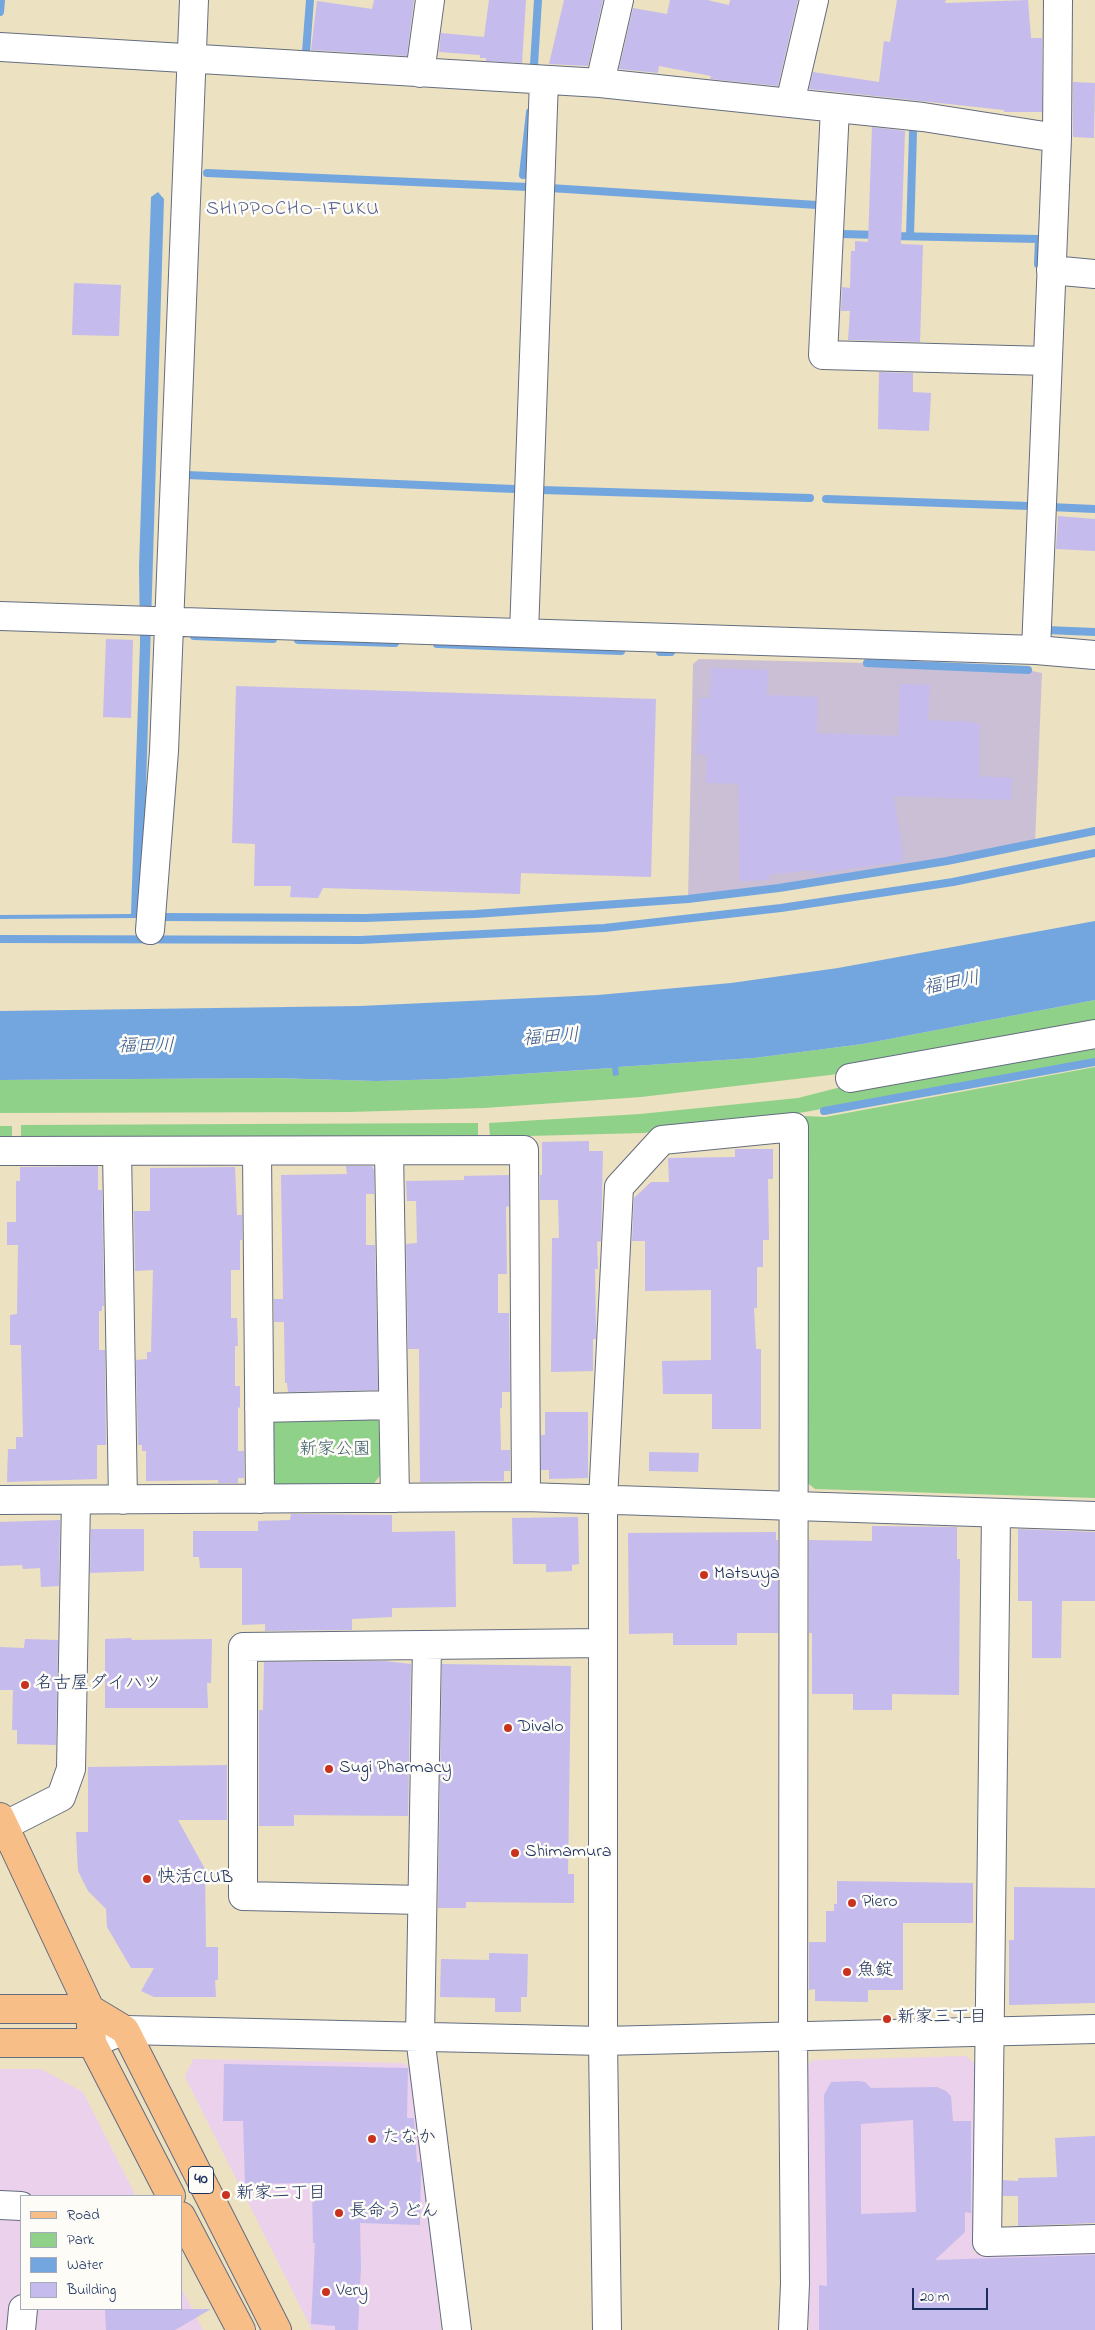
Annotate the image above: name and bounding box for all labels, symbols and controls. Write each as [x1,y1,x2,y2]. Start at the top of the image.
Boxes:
district label: SHIPPOCHO-IFUKU [204,199,382,223]
water label: 福田川 [922,968,982,1002]
water label: 福田川 [522,1026,580,1052]
water label: 福田川 [118,1037,174,1059]
park label: 新家公園 [299,1440,371,1462]
place label: Matsuya [714,1564,780,1586]
marker: Matsuya [698,1569,710,1581]
place label: 名古屋ダイハツ [35,1674,161,1696]
marker: 名古屋ダイハツ [19,1679,31,1691]
place label: Divalo [518,1717,564,1739]
marker: Divalo [502,1722,514,1734]
place label: Sugi Pharmacy [339,1758,452,1780]
marker: Sugi Pharmacy [323,1763,335,1775]
place label: Shimamura [525,1842,612,1864]
marker: Shimamura [509,1847,521,1859]
place label: 快活CLUB [157,1868,233,1890]
marker: 快活CLUB [141,1873,153,1885]
place label: Piero [862,1892,898,1914]
marker: Piero [846,1897,858,1909]
place label: 魚錠 [857,1961,893,1983]
marker: 魚錠 [841,1966,853,1978]
place label: 新家三丁目 [897,2008,987,2030]
marker: 新家三丁目 [881,2013,893,2025]
place label: たなか [382,2128,436,2150]
marker: たなか [366,2133,378,2145]
road number: 40 [188,2166,214,2194]
place label: 新家二丁目 [236,2184,326,2206]
marker: 新家二丁目 [220,2189,232,2201]
legend [20,2195,182,2310]
place label: 長命うどん [349,2202,439,2224]
text: Road [67,2204,100,2226]
marker: 長命うどん [333,2207,345,2219]
text: Park [67,2229,94,2251]
text: Water [67,2254,103,2276]
scale bar [915,2278,991,2310]
text: Building [67,2279,116,2301]
place label: Very [336,2281,368,2303]
marker: Very [320,2286,332,2298]
text: 20 m [920,2286,949,2308]

